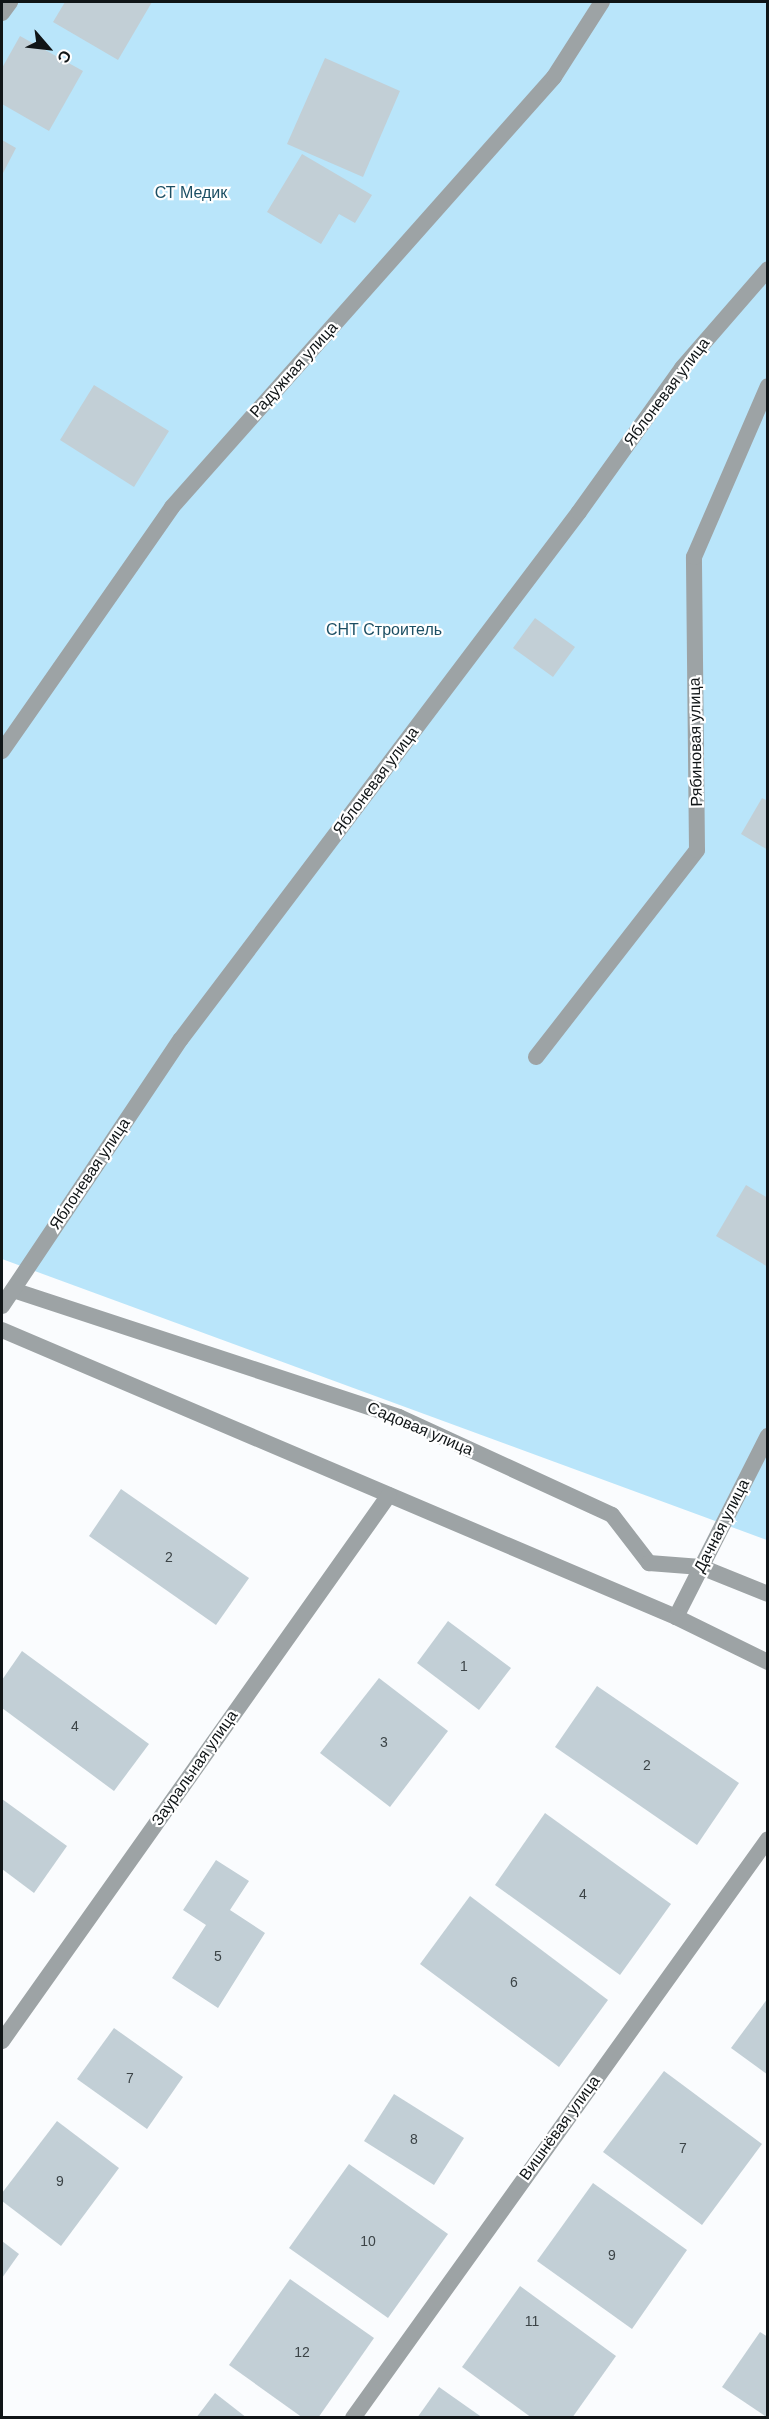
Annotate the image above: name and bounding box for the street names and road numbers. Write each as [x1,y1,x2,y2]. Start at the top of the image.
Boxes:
street label: Радужная улица [246,318,342,422]
street label: Яблоневая улица [620,334,714,450]
street label: Рябиновая улица [685,677,707,807]
street label: Яблоневая улица [329,723,423,839]
street label: Яблоневая улица [46,1115,134,1233]
street label: Садовая улица [364,1398,476,1460]
street label: Дачная улица [690,1476,754,1576]
street label: Зауральная улица [148,1707,242,1829]
street label: Вишнёвая улица [516,2072,604,2184]

